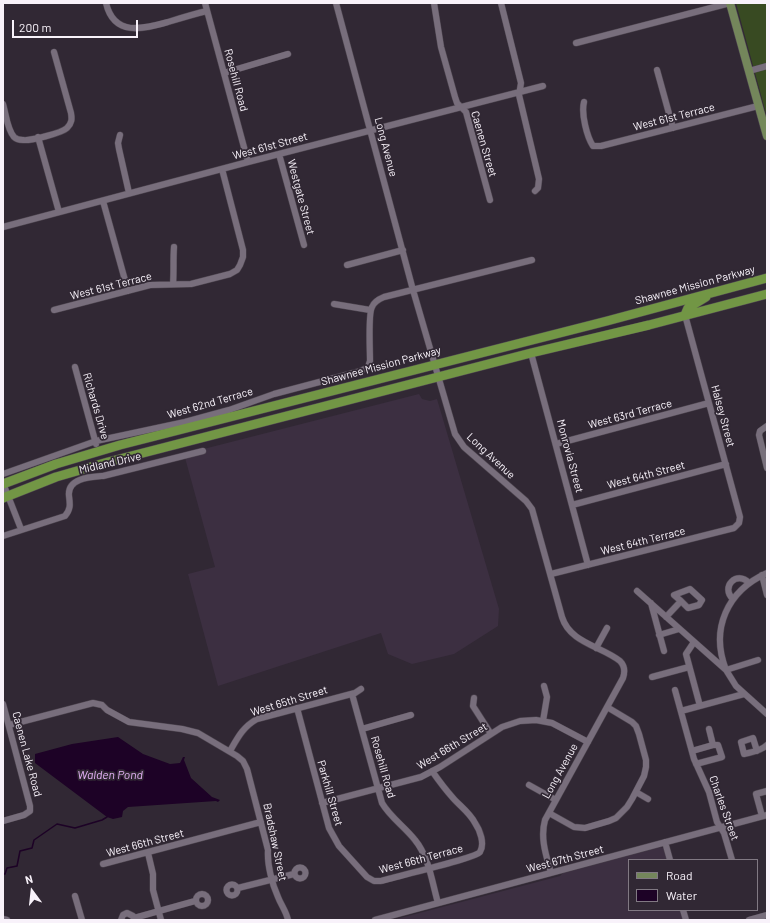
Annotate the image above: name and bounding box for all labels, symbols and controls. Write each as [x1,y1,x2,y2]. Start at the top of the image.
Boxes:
scale bar [14,12,140,38]
text: 200 m [19,20,51,34]
street label: Rosehill Road [221,47,251,113]
street label: West 61st Terrace [632,100,716,134]
street label: Caenen Street [468,110,500,178]
street label: Long Avenue [372,116,400,178]
street label: West 61st Street [231,130,309,162]
street label: Westgate Street [285,158,317,236]
street label: Shawnee Mission Parkway [634,263,756,307]
street label: West 61st Terrace [69,269,153,303]
street label: Shawnee Mission Parkway [320,344,442,388]
street label: Richards Drive [80,371,112,441]
street label: West 62nd Terrace [166,384,254,422]
street label: Halsey Street [708,384,738,448]
street label: West 63rd Terrace [587,396,673,432]
street label: Monrovia Street [554,418,586,494]
street label: Long Avenue [464,430,518,482]
street label: Midland Drive [78,449,142,477]
street label: West 64th Street [606,458,686,492]
street label: West 64th Terrace [599,524,687,558]
street label: West 65th Street [249,683,329,719]
street label: Caenen Lake Road [9,710,45,798]
street label: West 66th Street [414,720,490,772]
street label: Rosehill Road [368,734,398,800]
street label: Long Avenue [539,741,581,801]
street label: Parkhill Street [314,759,346,827]
water label: Walden Pond [77,768,143,782]
street label: Charles Street [706,774,742,842]
street label: Bradshaw Street [260,802,290,882]
street label: West 66th Street [105,826,185,860]
street label: West 66th Terrace [378,841,464,877]
street label: West 67th Street [525,842,605,876]
legend [628,859,758,911]
text: Road [666,868,693,882]
north arrow [12,871,52,911]
text: N [24,872,34,886]
text: Water [666,888,697,902]

